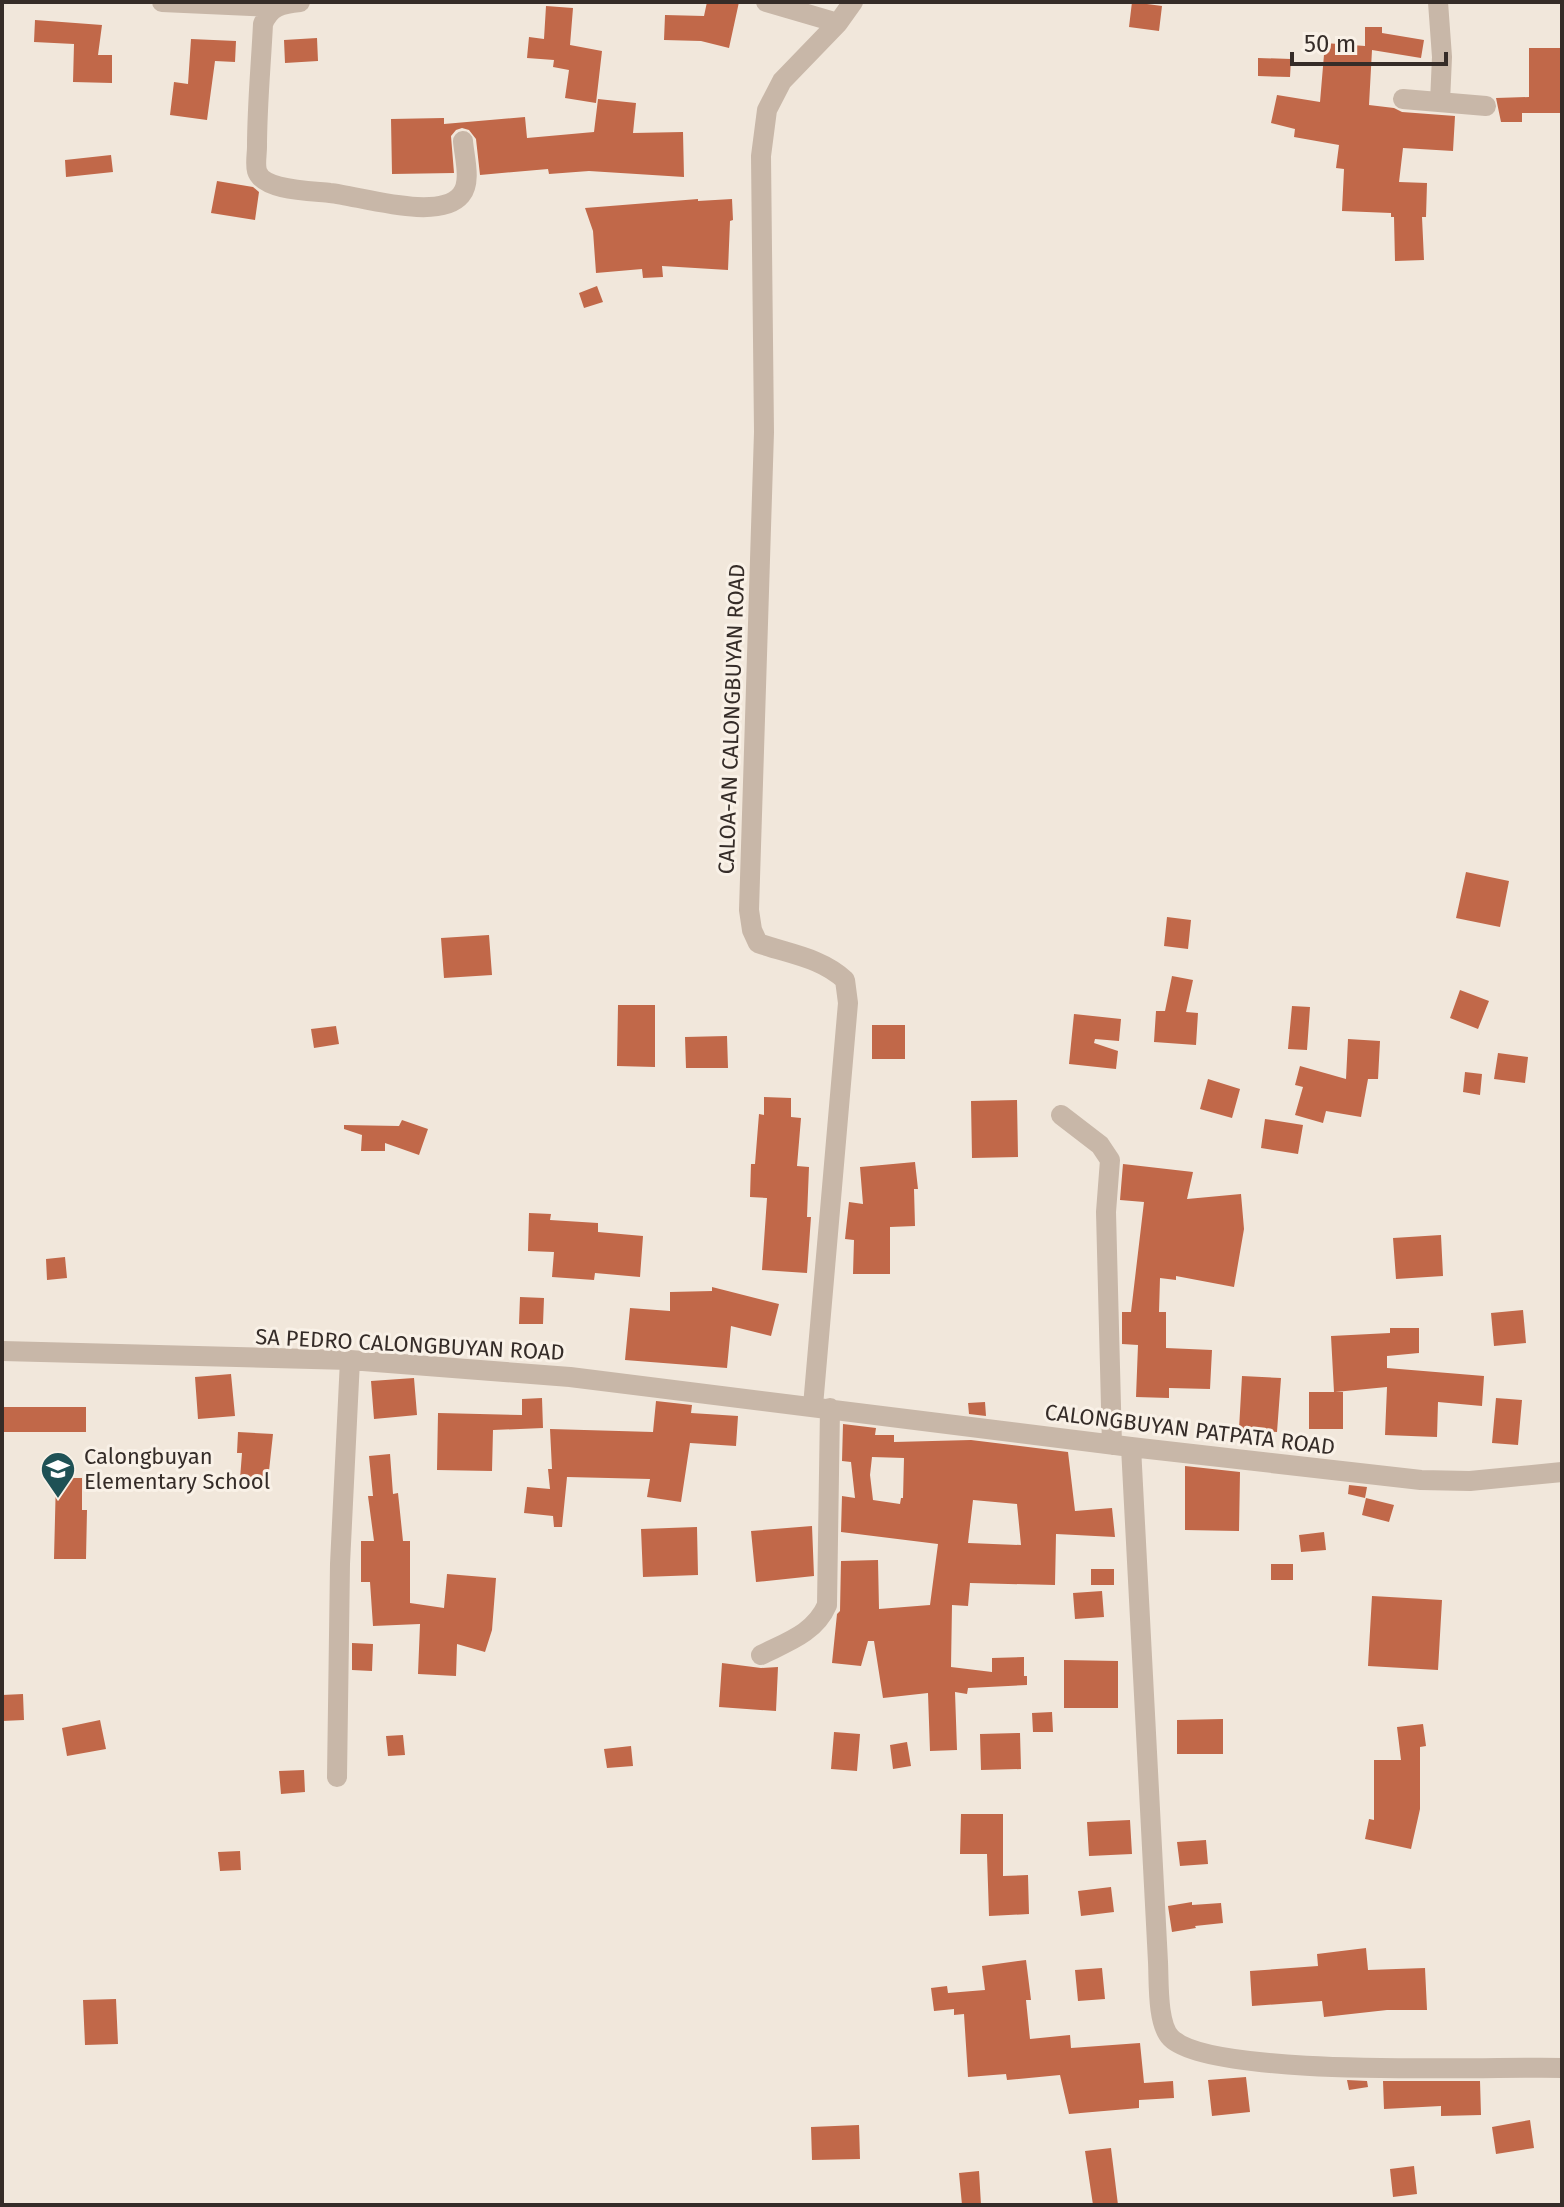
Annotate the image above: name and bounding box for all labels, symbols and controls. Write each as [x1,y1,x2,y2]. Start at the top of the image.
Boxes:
scale bar [1292,16,1446,66]
text: 50 m [1304,30,1356,58]
street label: CALOA-AN CALONGBUYAN ROAD [713,563,750,875]
street label: SA PEDRO CALONGBUYAN ROAD [255,1323,565,1366]
street label: CALONGBUYAN PATPATA ROAD [1043,1398,1337,1461]
place label: Calongbuyan Elementary School [84,1443,270,1495]
school or university icon: Calongbuyan Elementary School [39,1450,77,1500]

